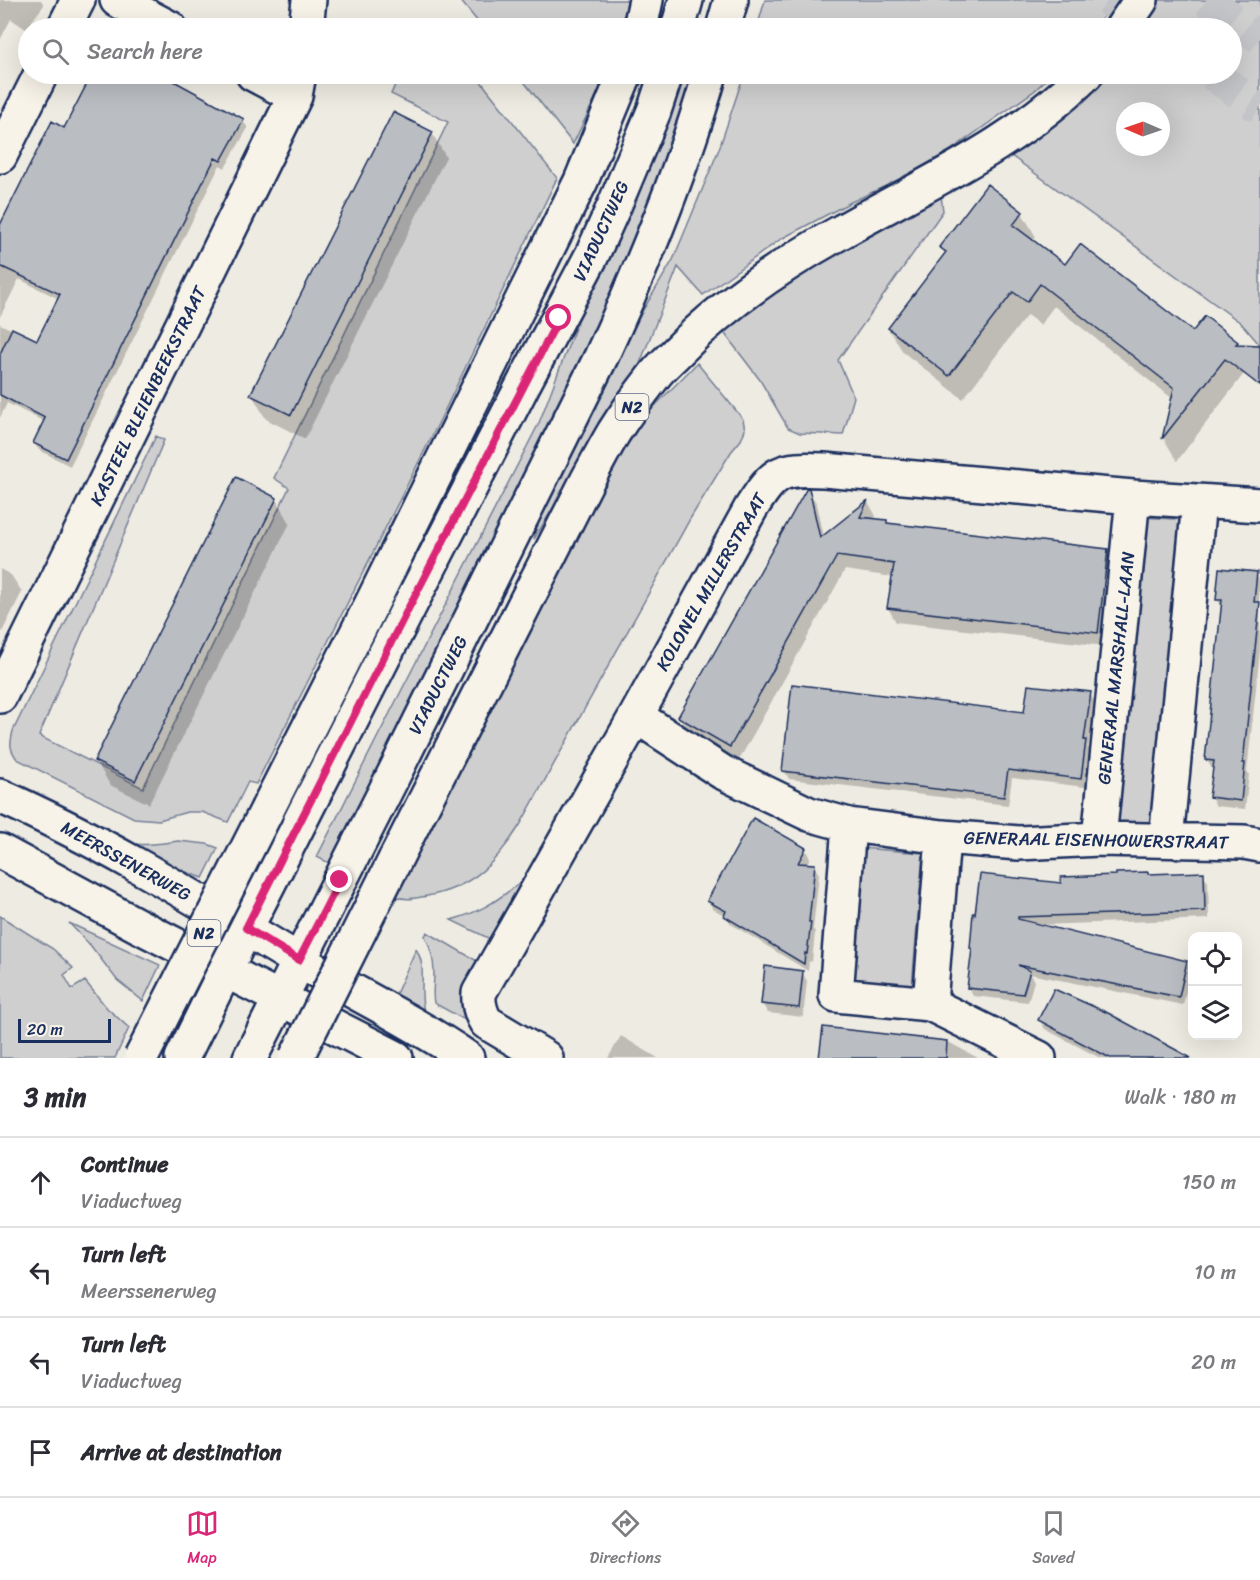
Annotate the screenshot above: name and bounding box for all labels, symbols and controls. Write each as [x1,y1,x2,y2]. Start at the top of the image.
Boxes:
search box [18,18,1242,84]
text: Search here [87,32,203,71]
icon: search [39,35,72,68]
north arrow [1116,102,1170,156]
street label: VIADUCTWEG [564,175,638,287]
street label: KASTEEL BLEIENBEEKSTRAAT [81,280,216,511]
route start [545,304,571,330]
road number: N2 [616,394,648,420]
street label: KOLONEL MILLERSTRAAT [647,486,776,677]
street label: GENERAAL MARSHALL-LAAN [1088,550,1144,786]
street label: VIADUCTWEG [399,630,477,740]
street label: MEERSSENERWEG [55,812,197,910]
street label: GENERAAL EISENHOWERSTRAAT [963,822,1230,858]
route end [326,866,352,892]
road number: N2 [188,920,220,946]
map controls [1188,932,1242,1040]
button: locate [1188,932,1242,986]
button: layers [1188,986,1242,1040]
text: 20 m [27,1015,63,1044]
scale bar [18,1016,111,1044]
text: 3 min [24,1074,86,1120]
text: Walk · 180 m [1125,1080,1236,1115]
text: Continue [81,1145,169,1184]
text: 150 m [1182,1165,1236,1200]
icon: ahead [24,1166,57,1199]
text: Viaductweg [81,1184,182,1219]
text: Turn left [81,1235,166,1274]
text: 10 m [1194,1255,1236,1290]
icon: left [24,1256,57,1289]
text: Meerssenerweg [81,1274,217,1309]
text: Turn left [81,1325,166,1364]
text: 20 m [1191,1345,1236,1380]
icon: left [24,1346,57,1379]
text: Viaductweg [81,1364,182,1399]
text: Arrive at destination [81,1433,282,1472]
icon: arrive [24,1436,57,1469]
tab: Map [186,1507,219,1572]
tab: Directions [590,1507,661,1572]
tab: Saved [1032,1507,1074,1572]

